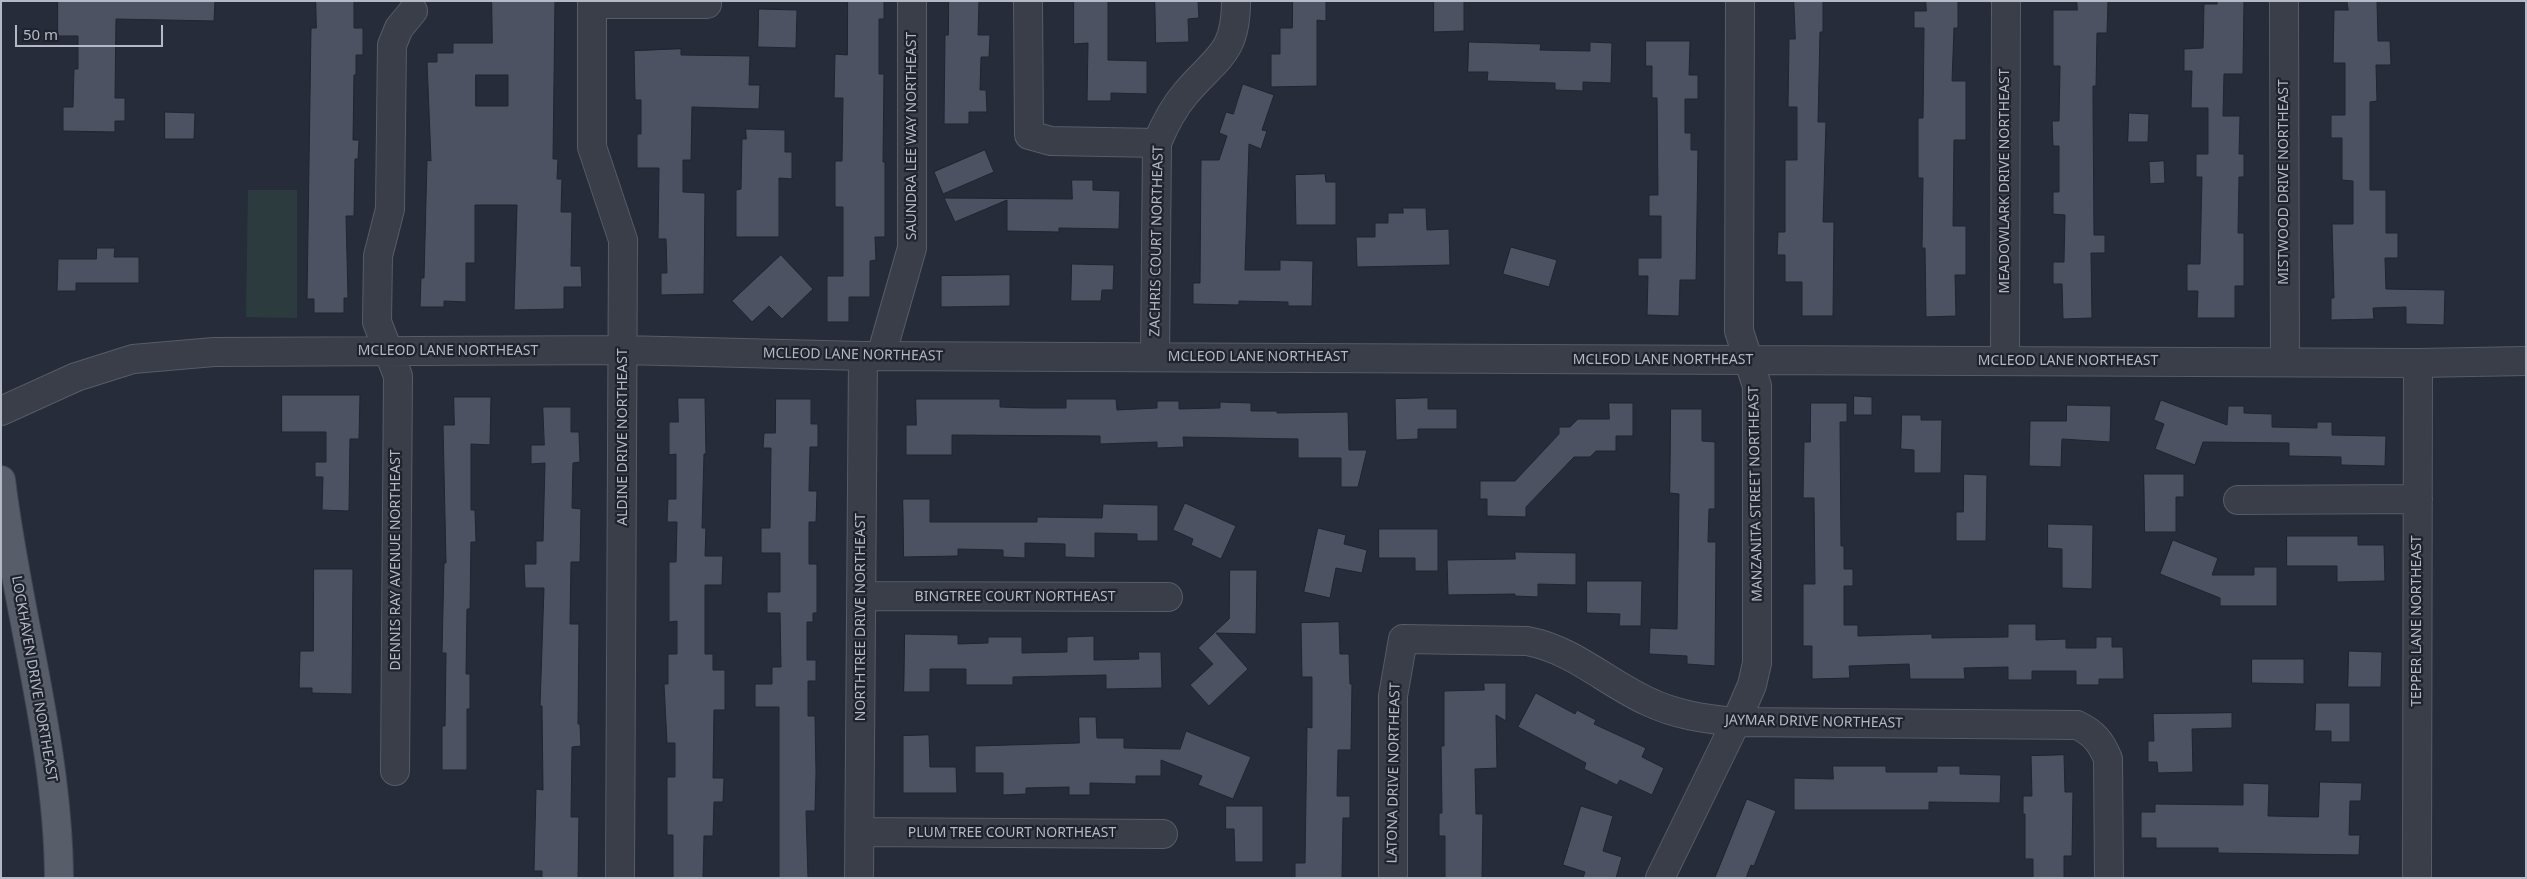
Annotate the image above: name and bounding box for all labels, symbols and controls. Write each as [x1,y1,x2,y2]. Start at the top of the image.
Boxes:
scale bar [18,15,165,47]
text: 50 m [23,24,58,44]
street label: SAUNDRA LEE WAY NORTHEAST [904,32,920,240]
street label: MEADOWLARK DRIVE NORTHEAST [1997,69,2013,293]
street label: MISTWOOD DRIVE NORTHEAST [2276,79,2292,285]
street label: ZACHRIS COURT NORTHEAST [1147,145,1167,337]
street label: MCLEOD LANE NORTHEAST [358,343,538,359]
street label: MCLEOD LANE NORTHEAST [763,345,943,365]
street label: ALDINE DRIVE NORTHEAST [615,348,631,526]
street label: MCLEOD LANE NORTHEAST [1168,349,1348,365]
street label: MCLEOD LANE NORTHEAST [1573,352,1753,368]
street label: MCLEOD LANE NORTHEAST [1978,353,2158,369]
street label: MANZANITA STREET NORTHEAST [1746,386,1766,602]
street label: DENNIS RAY AVENUE NORTHEAST [388,449,404,671]
street label: NORTHTREE DRIVE NORTHEAST [853,513,869,721]
street label: TEPPER LANE NORTHEAST [2409,535,2425,707]
street label: LOCKHAVEN DRIVE NORTHEAST [8,575,60,783]
street label: BINGTREE COURT NORTHEAST [915,589,1115,605]
street label: LATONA DRIVE NORTHEAST [1384,682,1404,864]
street label: JAYMAR DRIVE NORTHEAST [1725,712,1903,732]
street label: PLUM TREE COURT NORTHEAST [908,825,1116,841]

